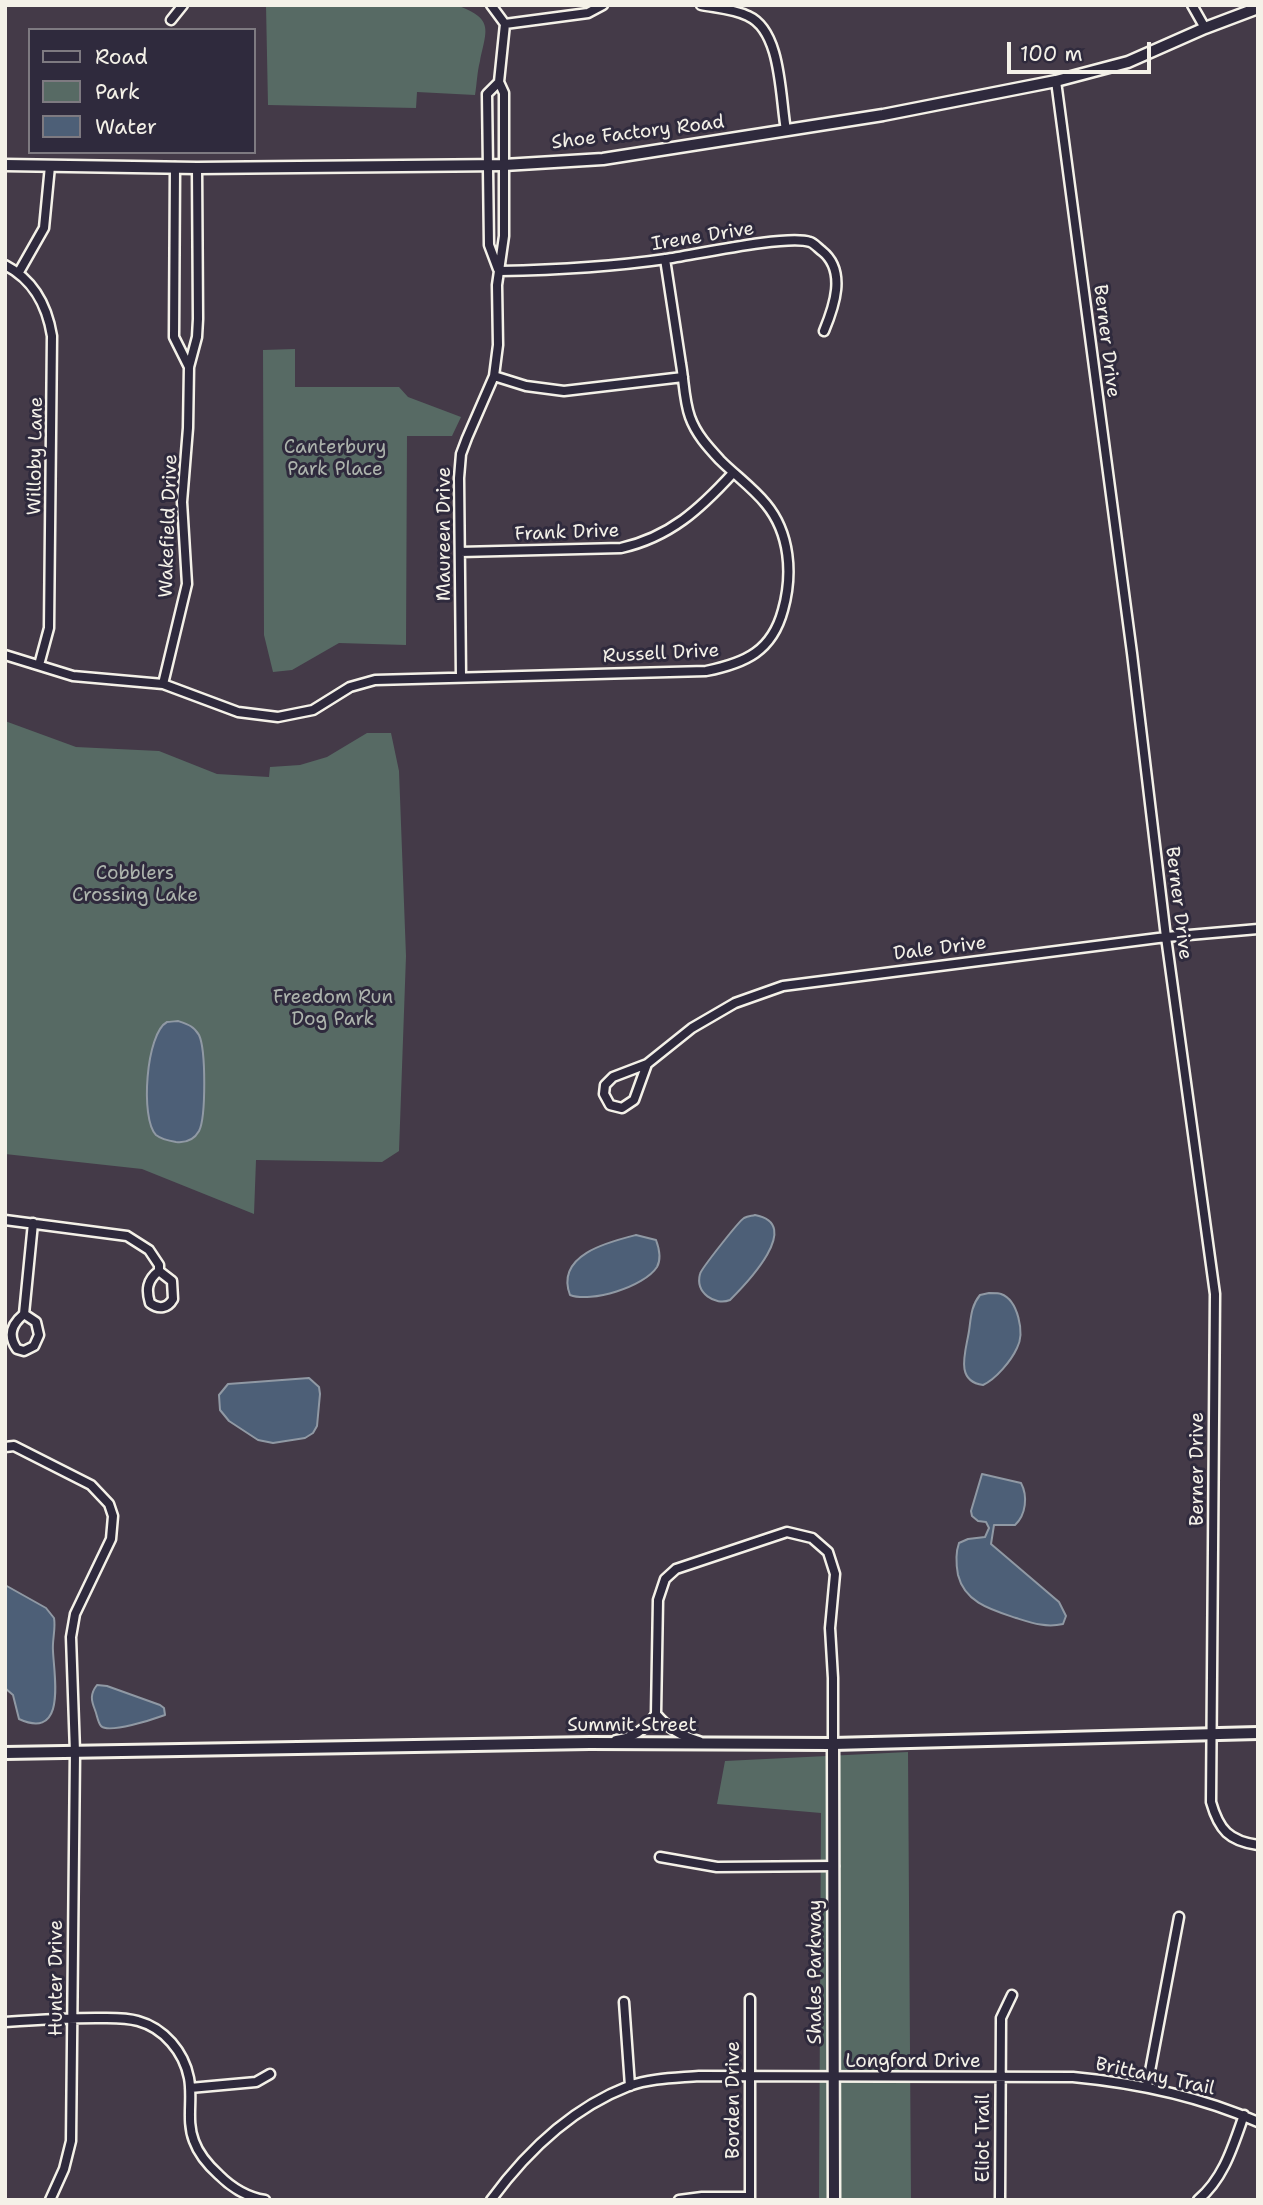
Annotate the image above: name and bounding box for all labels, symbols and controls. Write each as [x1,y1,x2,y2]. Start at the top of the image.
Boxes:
legend [28,28,256,154]
scale bar [1011,28,1154,72]
text: 100 m [1020,40,1083,68]
text: Road [95,43,148,71]
text: Park [95,78,140,106]
street label: Shoe Factory Road [550,111,726,155]
text: Water [95,113,157,141]
street label: Irene Drive [650,218,756,256]
street label: Berner Drive [1088,283,1124,399]
street label: Willoby Lane [24,396,48,516]
park label: Canterbury Park Place [284,437,386,481]
street label: Wakefield Drive [155,454,183,598]
street label: Maureen Drive [434,467,456,601]
street label: Frank Drive [514,520,620,546]
street label: Russell Drive [602,640,720,668]
street label: Berner Drive [1160,845,1196,961]
park label: Cobblers Crossing Lake [72,863,198,907]
street label: Dale Drive [892,932,988,966]
park label: Freedom Run Dog Park [273,987,393,1031]
street label: Berner Drive [1187,1412,1209,1526]
street label: Summit Street [567,1715,697,1737]
street label: Shales Parkway [805,1899,827,2045]
street label: Hunter Drive [46,1920,68,2036]
street label: Borden Drive [723,2041,745,2159]
street label: Longford Drive [845,2051,981,2073]
street label: Brittany Trail [1093,2053,1217,2101]
street label: Eliot Trail [973,2094,995,2182]

